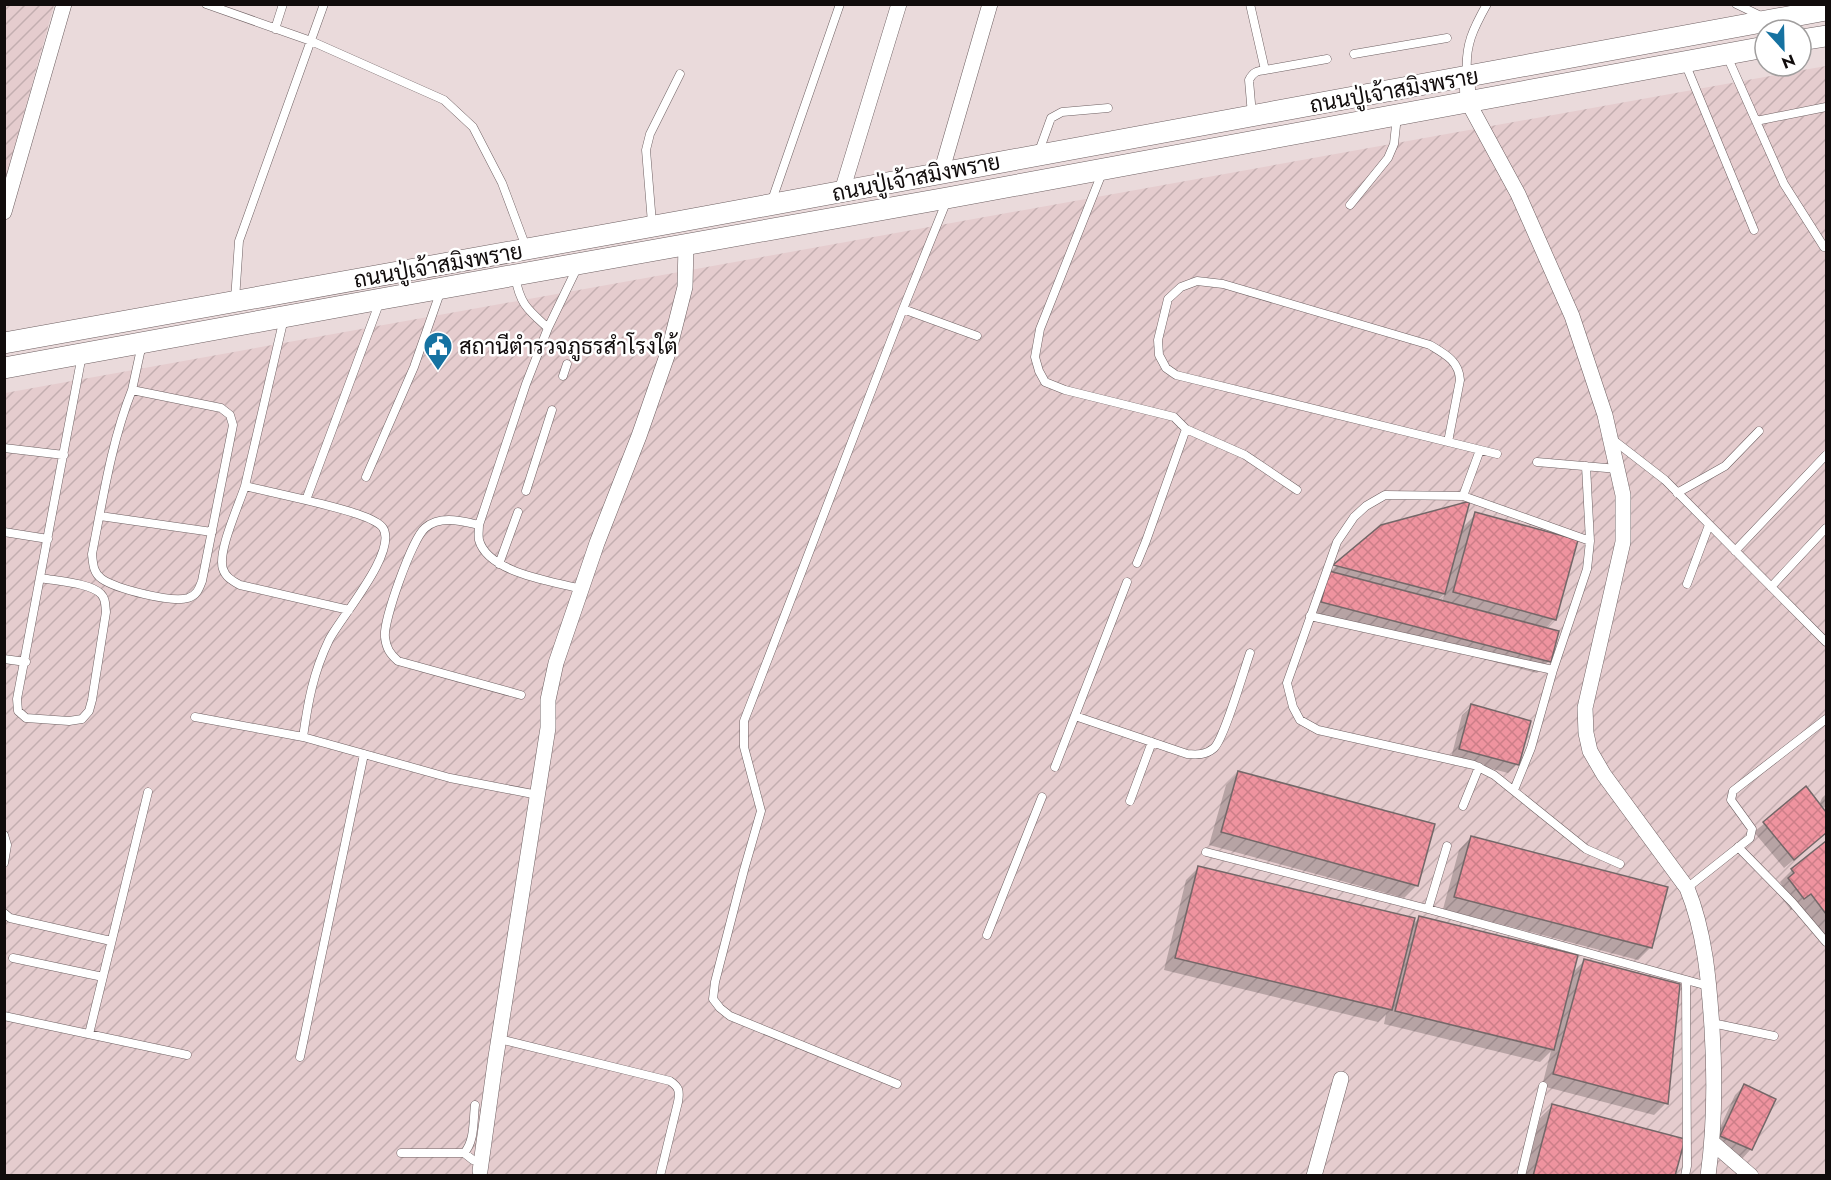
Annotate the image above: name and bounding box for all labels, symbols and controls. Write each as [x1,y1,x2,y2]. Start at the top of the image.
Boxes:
north arrow [1753,18,1813,78]
text: N [1778,48,1799,74]
street label: ถนนปู่เจ้าสมิงพราย [1307,59,1481,121]
street label: ถนนปู่เจ้าสมิงพราย [829,145,1003,209]
street label: ถนนปู่เจ้าสมิงพราย [351,234,525,296]
public building icon: สถานีตำรวจภูธรสำโรงใต้ [422,330,454,372]
place label: สถานีตำรวจภูธรสำโรงใต้ [459,330,678,362]

